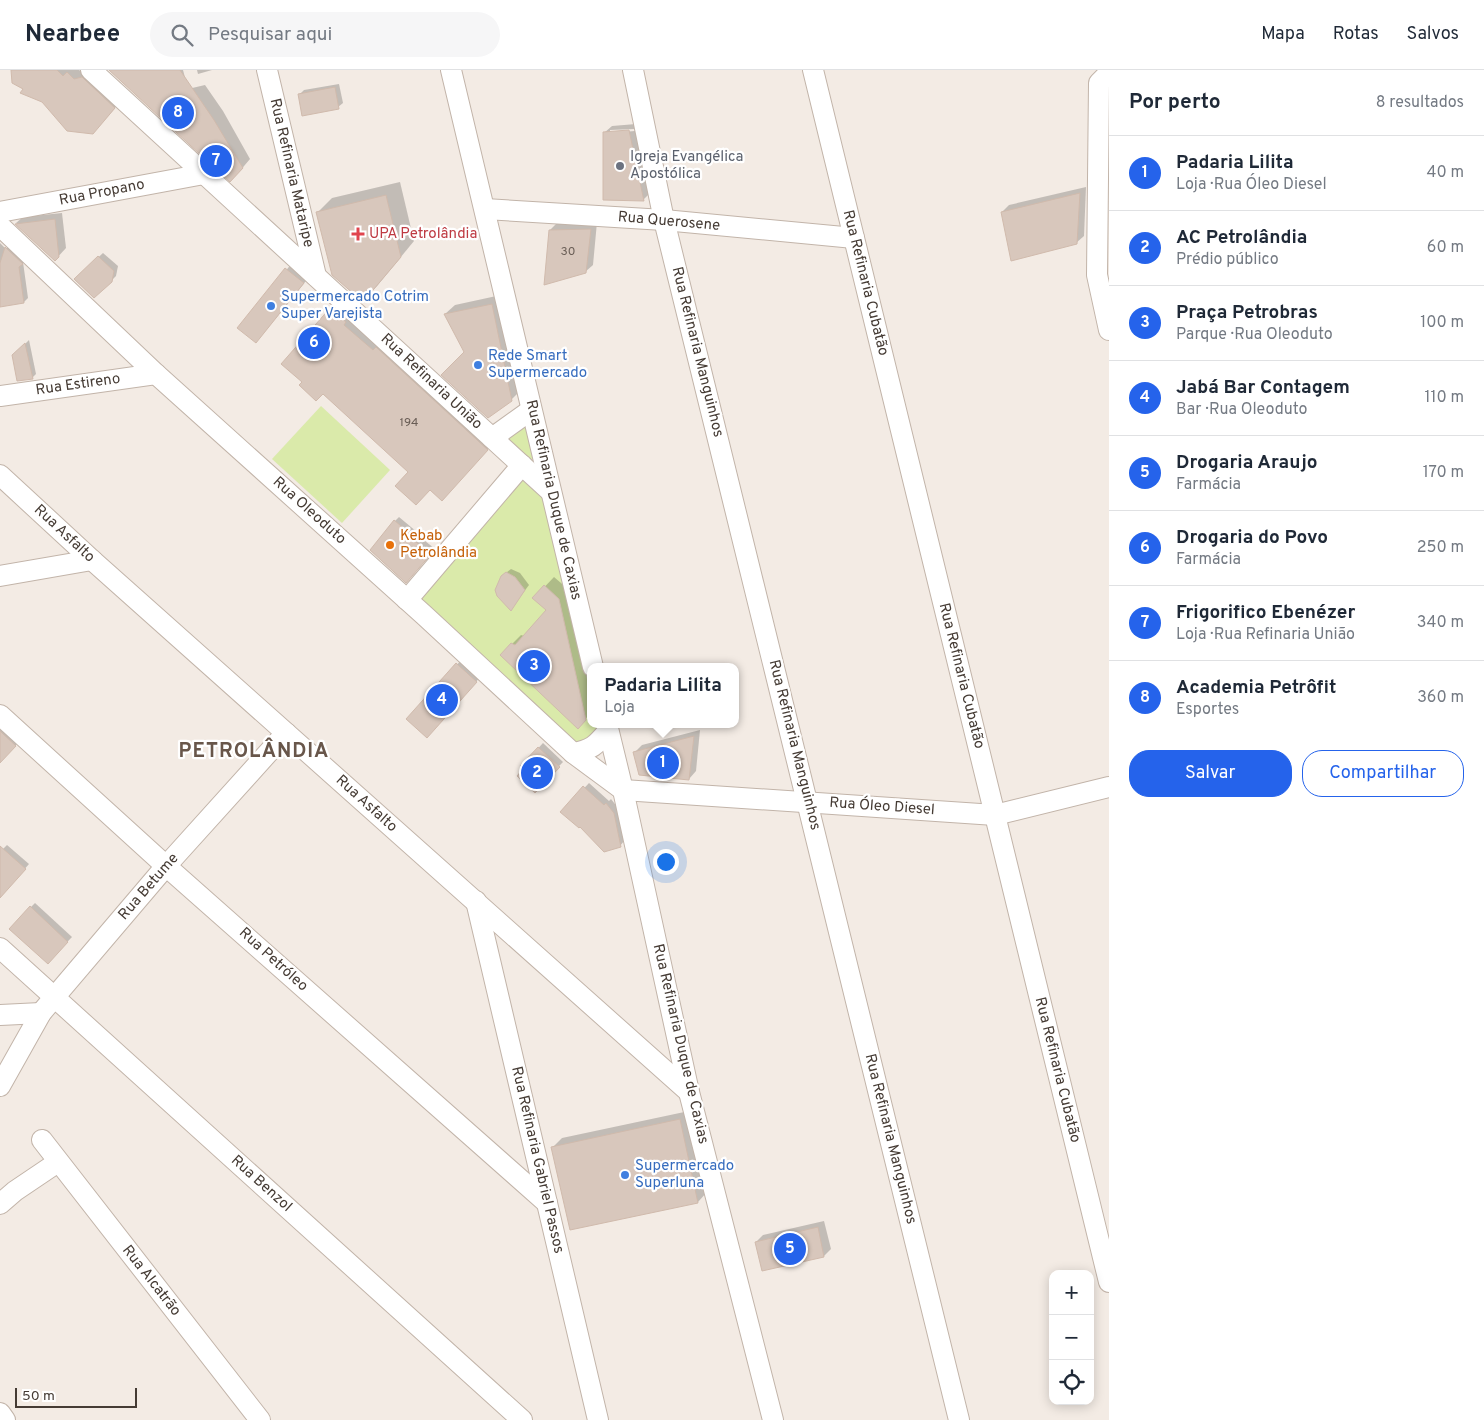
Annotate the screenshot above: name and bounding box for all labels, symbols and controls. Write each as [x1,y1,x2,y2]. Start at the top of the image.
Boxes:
search box [150,12,500,57]
text: Nearbee [25,20,120,50]
icon: search [168,21,196,49]
text: Pesquisar aqui [208,23,332,47]
text: Mapa [1261,23,1305,46]
text: Rotas [1333,23,1379,46]
text: Salvos [1407,23,1459,46]
text: Por perto [1129,89,1221,116]
text: 8 resultados [1376,93,1464,113]
pin: 8 [162,94,194,132]
street label: Rua Refinaria Mataripe [265,96,317,250]
pin: 7 [200,142,232,180]
place label: Igreja Evangélica Apostólica [630,148,743,184]
text: Padaria Lilita [1176,151,1294,175]
marker: Igreja Evangélica Apostólica [614,160,626,172]
text: 1 [1142,163,1148,183]
text: 40 m [1426,163,1464,183]
street label: Rua Propano [58,175,146,211]
text: Loja · Rua Óleo Diesel [1176,175,1327,195]
street label: Rua Querosene [617,208,721,236]
street label: Rua Refinaria Cubatão [838,208,892,358]
place label: UPA Petrolândia [369,225,477,244]
text: AC Petrolândia [1176,226,1307,250]
marker: UPA Petrolândia [351,227,365,241]
text: 2 [1140,238,1150,258]
text: 60 m [1427,238,1464,258]
house number: 30 [561,244,575,260]
text: Prédio público [1176,250,1279,270]
street label: Rua Refinaria Manguinhos [667,265,727,439]
place label: Supermercado Cotrim Super Varejista [281,288,429,324]
marker: Supermercado Cotrim Super Varejista [265,300,277,312]
text: Praça Petrobras [1176,301,1318,325]
text: 3 [1140,313,1150,333]
text: 100 m [1420,313,1464,333]
pin: 6 [298,324,330,362]
text: Parque · Rua Oleoduto [1176,325,1333,345]
street label: Rua Refinaria União [376,330,486,434]
place label: Rede Smart Supermercado [488,347,587,383]
marker: Rede Smart Supermercado [472,359,484,371]
street label: Rua Estireno [34,370,122,400]
text: Jabá Bar Contagem [1176,376,1350,400]
text: 4 [1140,388,1150,408]
text: 110 m [1424,388,1464,408]
street label: Rua Refinaria Duque de Caxias [521,398,585,602]
text: Bar · Rua Oleoduto [1176,400,1307,420]
house number: 194 [399,415,419,431]
text: Drogaria Araujo [1176,451,1318,475]
text: 5 [1140,463,1150,483]
text: 170 m [1423,463,1464,483]
street label: Rua Oleoduto [268,473,350,549]
text: Farmácia [1176,475,1241,495]
street label: Rua Asfalto [29,501,99,567]
text: Drogaria do Povo [1176,526,1328,550]
place label: Kebab Petrolândia [400,527,477,563]
text: 6 [1140,538,1150,558]
text: 250 m [1417,538,1464,558]
marker: Kebab Petrolândia [384,539,396,551]
text: Farmácia [1176,550,1241,570]
street label: Rua Refinaria Cubatão [934,601,988,751]
text: Frigorifico Ebenézer [1176,601,1355,625]
text: 7 [1141,613,1149,633]
text: 340 m [1417,613,1464,633]
text: Loja · Rua Refinaria União [1176,625,1355,645]
pin: 3 [518,647,550,685]
street label: Rua Refinaria Manguinhos [764,658,824,832]
popup [587,663,739,728]
text: Padaria Lilita [604,674,722,698]
text: Academia Petrôfit [1176,676,1337,700]
pin: 4 [426,681,458,719]
text: 8 [1140,688,1150,708]
text: 360 m [1417,688,1464,708]
text: Loja [604,698,635,718]
text: Esportes [1176,700,1239,720]
district label: PETROLÂNDIA [179,737,329,765]
pin: 1 [647,744,679,782]
button: Salvar [1129,750,1292,797]
button: Compartilhar [1302,750,1464,797]
pin: 2 [521,754,553,792]
street label: Rua Asfalto [331,771,401,837]
street label: Rua Óleo Diesel [829,792,936,820]
your location [653,849,679,875]
street label: Rua Betume [115,850,183,924]
street label: Rua Petróleo [234,924,312,996]
street label: Rua Refinaria Duque de Caxias [648,942,712,1146]
street label: Rua Refinaria Cubatão [1030,995,1084,1145]
street label: Rua Refinaria Manguinhos [860,1052,920,1226]
street label: Rua Refinaria Gabriel Passos [506,1065,568,1255]
street label: Rua Benzol [226,1151,296,1217]
place label: Supermercado Superluna [635,1157,734,1193]
marker: Supermercado Superluna [619,1169,631,1181]
pin: 5 [774,1230,806,1268]
street label: Rua Alcatrão [117,1242,185,1320]
map controls [1049,1270,1094,1405]
button: + [1049,1270,1094,1315]
button: − [1049,1315,1094,1360]
button: locate [1049,1360,1094,1405]
scale bar [15,1385,138,1408]
text: 50 m [22,1388,55,1405]

